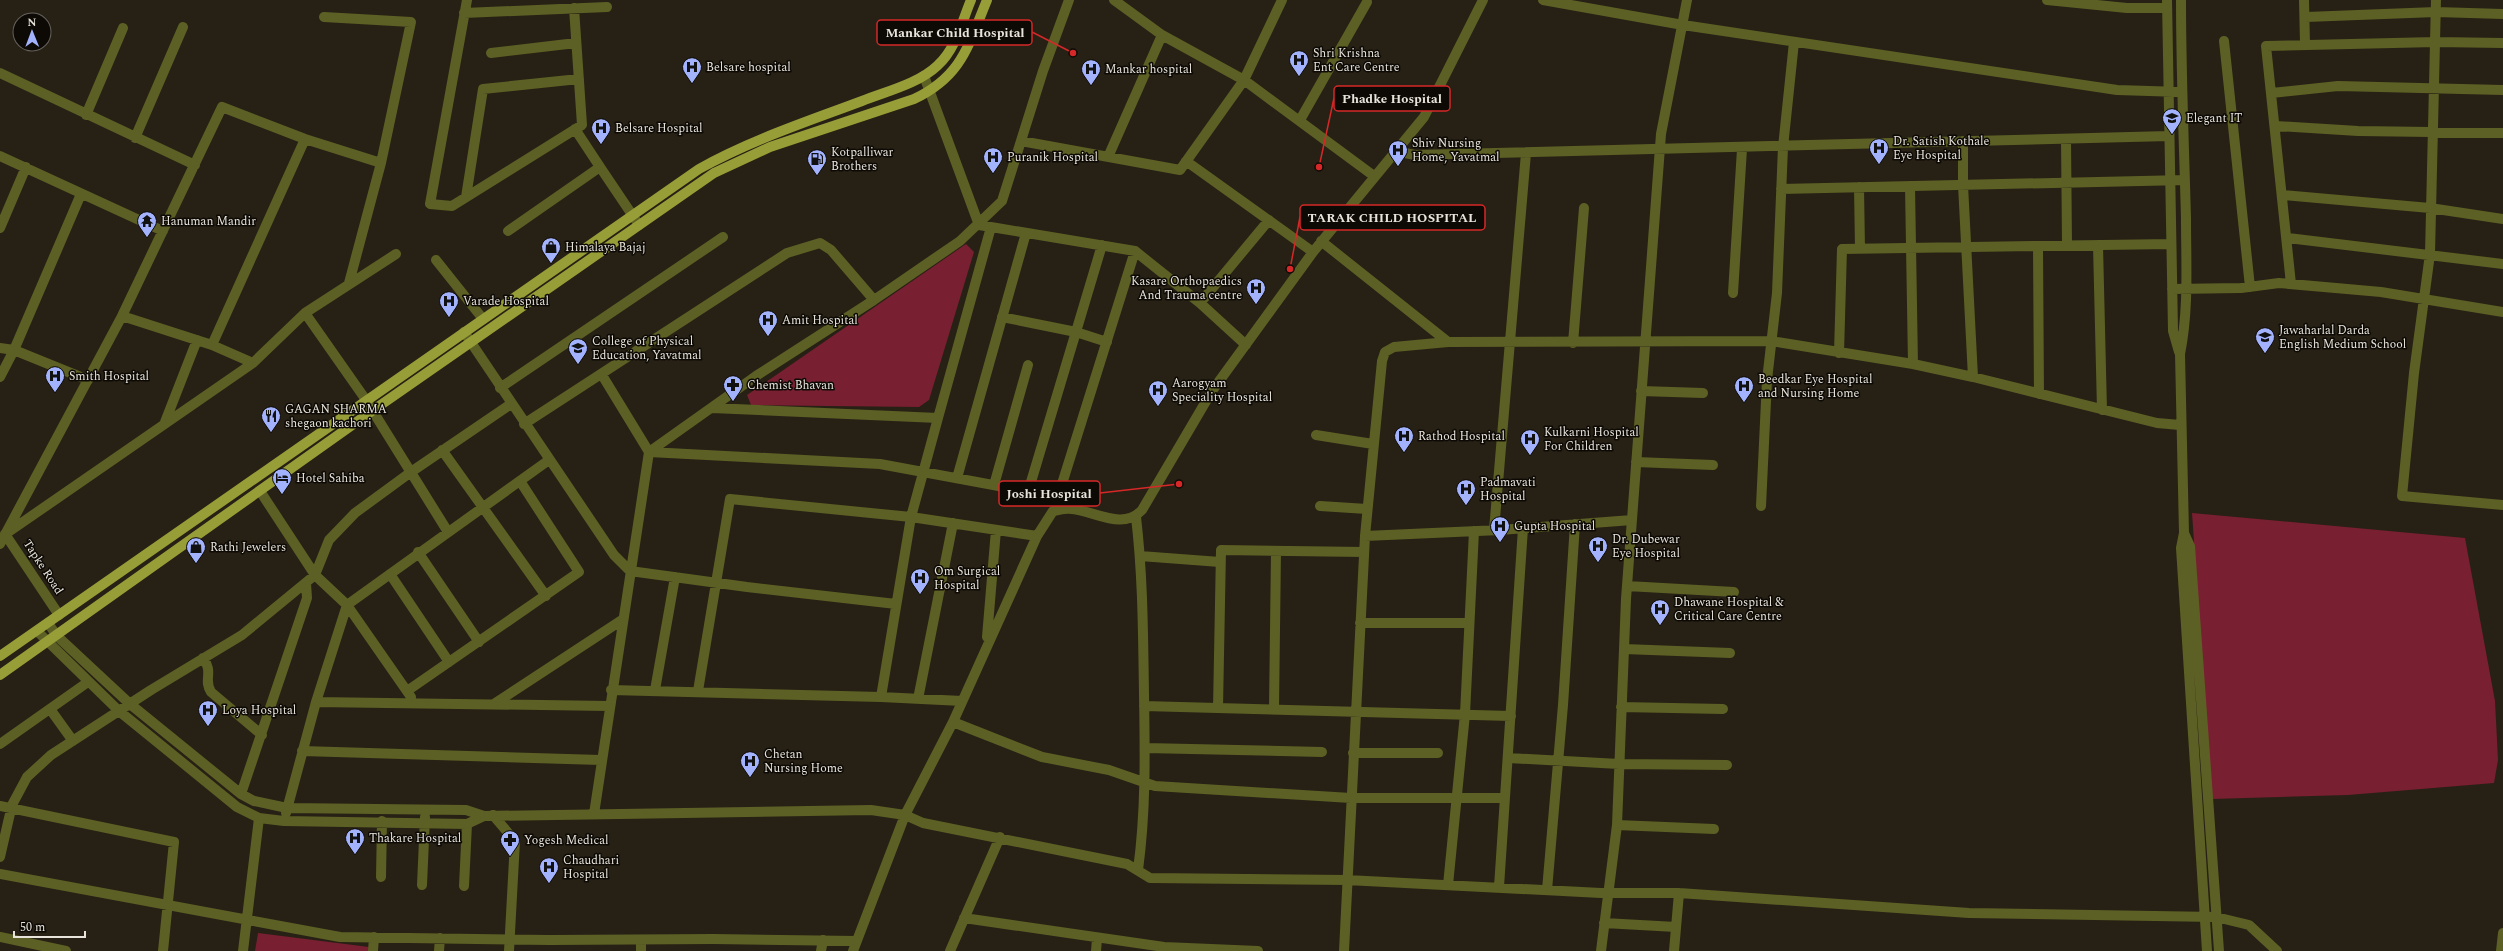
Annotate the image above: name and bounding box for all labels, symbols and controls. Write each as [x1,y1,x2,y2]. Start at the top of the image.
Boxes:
north arrow [12,12,52,52]
text: N [27,14,36,31]
callout: Mankar Child Hospital [877,20,1032,45]
text: Mankar Child Hospital [885,23,1025,43]
place label: Shri Krishna Ent Care Centre [1313,44,1400,77]
hospital icon: Shri Krishna Ent Care Centre [1288,49,1310,77]
hospital icon: Belsare hospital [681,56,703,84]
place label: Belsare hospital [706,58,791,77]
hospital icon: Mankar hospital [1080,58,1102,86]
place label: Mankar hospital [1105,60,1192,79]
callout: Phadke Hospital [1334,86,1450,111]
text: Phadke Hospital [1342,89,1442,109]
school or university icon: Elegant IT [2161,107,2183,135]
place label: Elegant IT [2186,109,2242,128]
hospital icon: Belsare Hospital [590,117,612,145]
place label: Belsare Hospital [615,119,703,138]
place label: Dr. Satish Kothale Eye Hospital [1893,132,1989,165]
place label: Shiv Nursing Home, Yavatmal [1412,134,1500,167]
hospital icon: Dr. Satish Kothale Eye Hospital [1868,137,1890,165]
hospital icon: Shiv Nursing Home, Yavatmal [1387,139,1409,167]
place label: Kotpalliwar Brothers [831,143,894,176]
hospital icon: Puranik Hospital [982,146,1004,174]
fuel station icon: Kotpalliwar Brothers [806,148,828,176]
place label: Puranik Hospital [1007,148,1098,167]
callout: TARAK CHILD HOSPITAL [1300,205,1485,230]
text: TARAK CHILD HOSPITAL [1307,208,1477,228]
temple icon: Hanuman Mandir [136,210,158,238]
place label: Hanuman Mandir [161,212,256,231]
shop icon: Himalaya Bajaj [540,236,562,264]
place label: Himalaya Bajaj [565,238,646,257]
place label: Kasare Orthopaedics And Trauma centre [1131,272,1242,305]
hospital icon: Kasare Orthopaedics And Trauma centre [1245,277,1267,305]
hospital icon: Varade Hospital [438,290,460,318]
place label: Varade Hospital [463,292,549,311]
hospital icon: Amit Hospital [757,309,779,337]
place label: Amit Hospital [782,311,858,330]
place label: Jawaharlal Darda English Medium School [2279,321,2406,354]
school or university icon: Jawaharlal Darda English Medium School [2254,326,2276,354]
place label: College of Physical Education, Yavatmal [592,332,702,365]
school or university icon: College of Physical Education, Yavatmal [567,337,589,365]
hospital icon: Smith Hospital [44,365,66,393]
place label: Smith Hospital [69,367,149,386]
place label: Beedkar Eye Hospital and Nursing Home [1758,370,1872,403]
pharmacy icon: Chemist Bhavan [722,374,744,402]
place label: Aarogyam Speciality Hospital [1172,374,1272,407]
hospital icon: Beedkar Eye Hospital and Nursing Home [1733,375,1755,403]
place label: Chemist Bhavan [747,376,834,395]
hospital icon: Aarogyam Speciality Hospital [1147,379,1169,407]
place label: GAGAN SHARMA shegaon kachori [285,400,387,433]
restaurant icon: GAGAN SHARMA shegaon kachori [260,405,282,433]
place label: Kulkarni Hospital For Children [1544,423,1639,456]
hospital icon: Rathod Hospital [1393,425,1415,453]
place label: Rathod Hospital [1418,427,1505,446]
hospital icon: Kulkarni Hospital For Children [1519,428,1541,456]
hotel icon: Hotel Sahiba [271,467,293,495]
place label: Hotel Sahiba [296,469,365,488]
place label: Padmavati Hospital [1480,473,1536,506]
hospital icon: Padmavati Hospital [1455,478,1477,506]
callout: Joshi Hospital [999,481,1100,506]
text: Joshi Hospital [1006,484,1092,504]
hospital icon: Gupta Hospital [1489,515,1511,543]
place label: Gupta Hospital [1514,517,1595,536]
place label: Dr. Dubewar Eye Hospital [1612,530,1680,563]
hospital icon: Dr. Dubewar Eye Hospital [1587,535,1609,563]
street label: Tapke Road [18,536,68,599]
shop icon: Rathi Jewelers [185,536,207,564]
place label: Rathi Jewelers [210,538,286,557]
place label: Om Surgical Hospital [934,562,1000,595]
hospital icon: Om Surgical Hospital [909,567,931,595]
place label: Dhawane Hospital & Critical Care Centre [1674,593,1784,626]
hospital icon: Dhawane Hospital & Critical Care Centre [1649,598,1671,626]
hospital icon: Loya Hospital [197,699,219,727]
place label: Loya Hospital [222,701,296,720]
place label: Chetan Nursing Home [764,745,843,778]
hospital icon: Chetan Nursing Home [739,750,761,778]
hospital icon: Thakare Hospital [344,827,366,855]
place label: Thakare Hospital [369,829,461,848]
pharmacy icon: Yogesh Medical [499,829,521,857]
place label: Yogesh Medical [524,831,609,850]
place label: Chaudhari Hospital [563,851,620,884]
hospital icon: Chaudhari Hospital [538,856,560,884]
scale bar [14,913,85,939]
text: 50 m [20,918,45,937]

